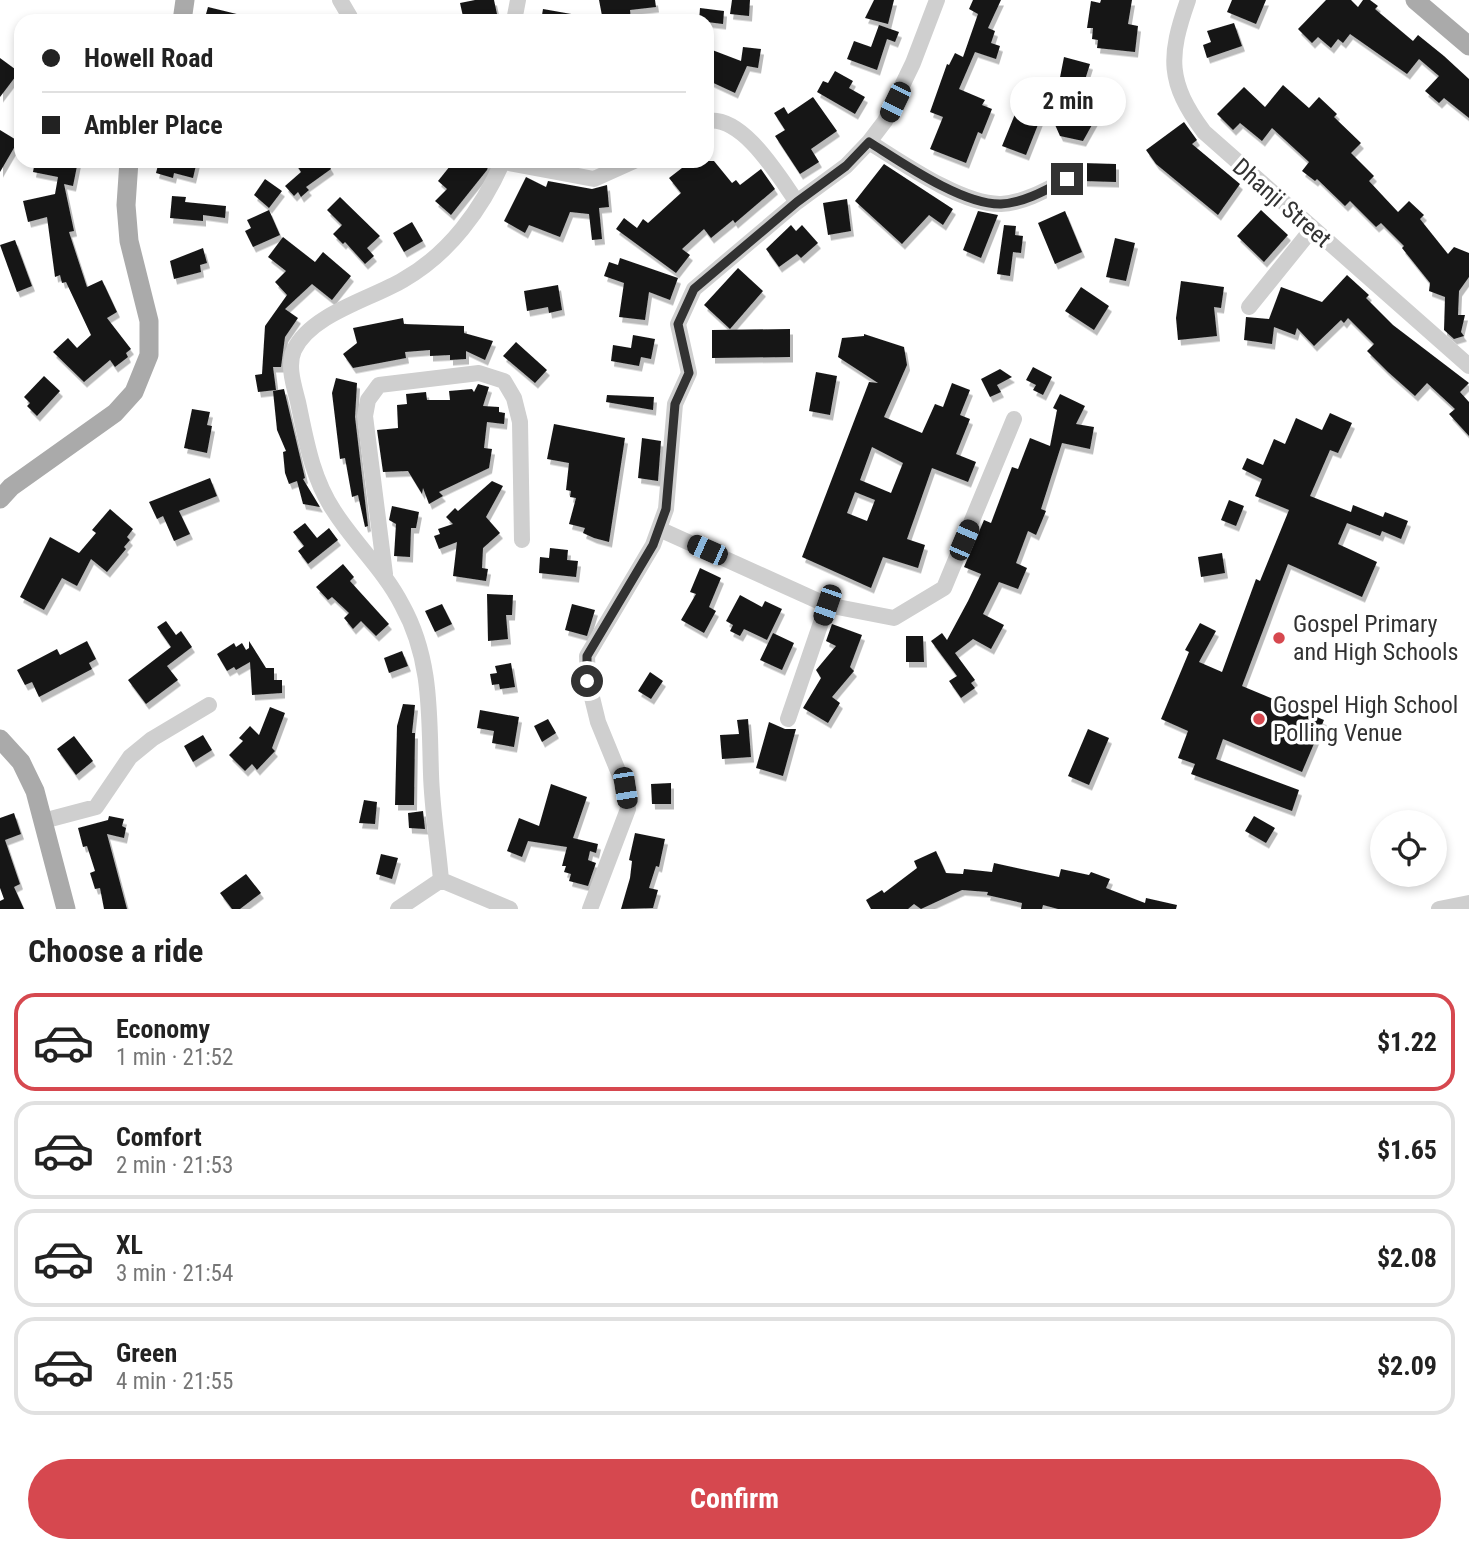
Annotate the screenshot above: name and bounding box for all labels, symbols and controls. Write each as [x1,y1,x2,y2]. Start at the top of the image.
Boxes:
text: Howell Road [84,43,213,73]
callout: 2 min [1009,78,1125,127]
car [877,79,914,125]
text: 2 min [1042,88,1094,115]
text: Ambler Place [84,110,223,140]
street label: Dhanji Street [1227,153,1337,253]
route end [1051,163,1083,195]
car [947,517,982,563]
car [684,532,731,568]
car [811,582,844,628]
place label: Gospel Primary and High Schools [1293,610,1459,666]
marker: Gospel Primary and High Schools [1271,630,1287,646]
route start [571,665,603,697]
place label: Gospel High School Polling Venue [1273,691,1458,747]
marker: Gospel High School Polling Venue [1251,711,1267,727]
car [612,766,639,810]
map controls [1370,810,1447,887]
button: locate [1370,810,1447,887]
text: Choose a ride [28,932,203,970]
icon: car [32,1011,95,1074]
text: Economy [116,1014,210,1044]
text: $1.22 [1377,1027,1437,1057]
text: 1 min · 21:52 [116,1044,233,1071]
icon: car [32,1119,95,1182]
text: Comfort [116,1122,202,1152]
text: $1.65 [1377,1135,1437,1165]
text: 2 min · 21:53 [116,1152,233,1179]
icon: car [32,1227,95,1290]
text: XL [116,1230,143,1260]
text: $2.08 [1377,1243,1437,1273]
text: 3 min · 21:54 [116,1260,233,1287]
icon: car [32,1335,95,1398]
text: Green [116,1338,177,1368]
text: $2.09 [1377,1351,1437,1381]
text: 4 min · 21:55 [116,1368,233,1395]
button: Confirm [28,1459,1441,1539]

